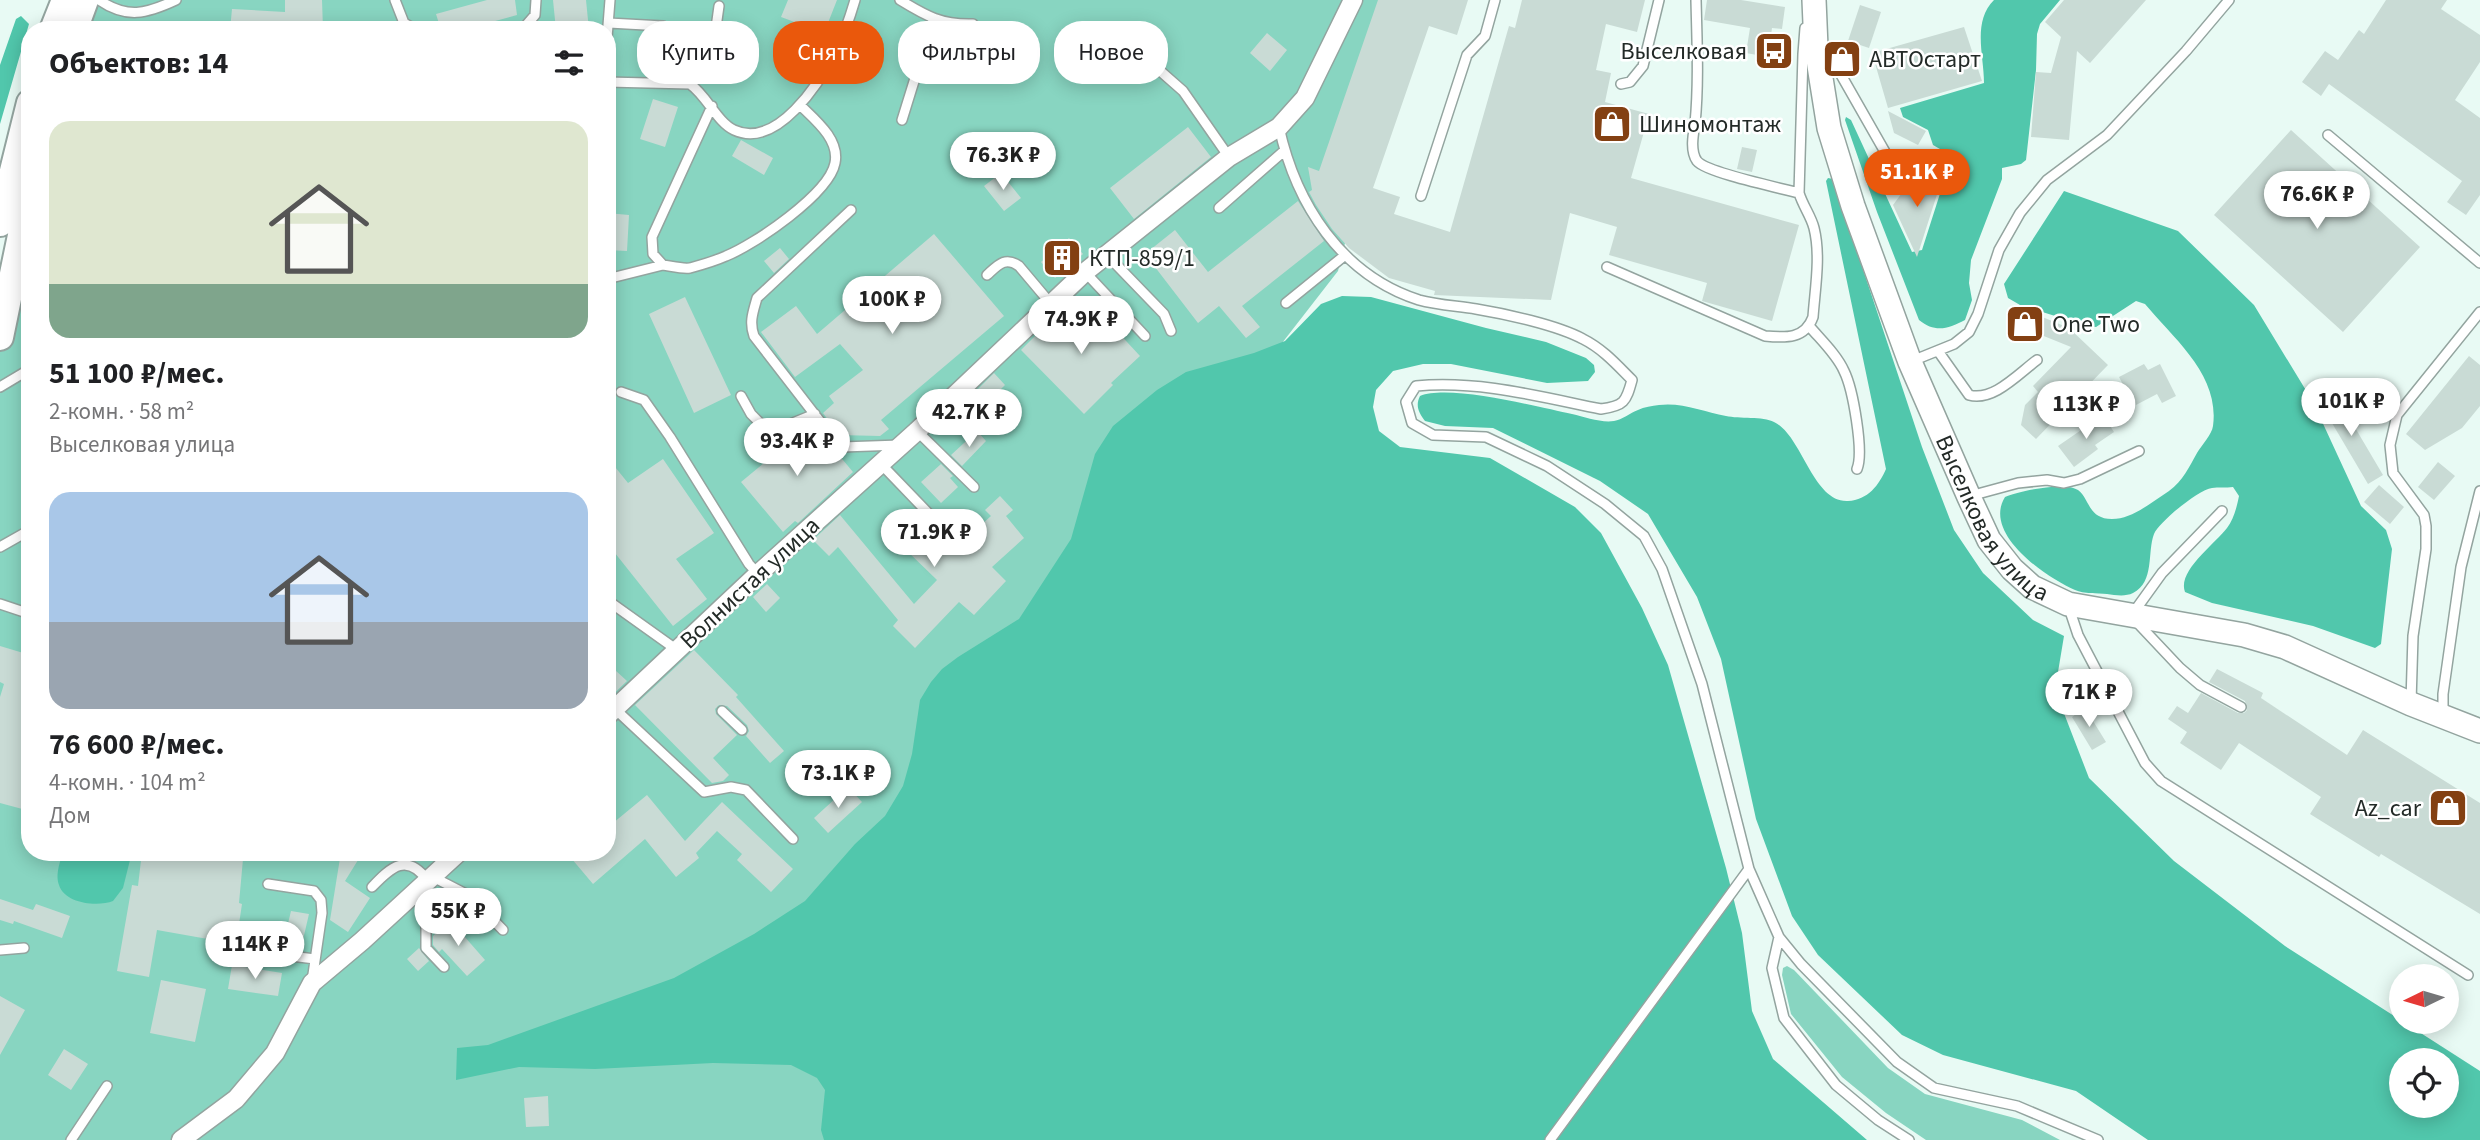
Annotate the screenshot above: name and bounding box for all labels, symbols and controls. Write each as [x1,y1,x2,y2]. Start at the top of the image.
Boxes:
chip: Купить [637,21,759,84]
chip: Снять [773,21,884,84]
chip: Фильтры [898,21,1040,84]
chip: Новое [1054,21,1168,84]
bus stop icon: Выселковая [1753,30,1795,72]
place label: Выселковая [1621,34,1747,69]
shop icon: АВТОстарт [1821,38,1863,80]
text: Объектов: 14 [49,42,228,85]
place label: АВТОстарт [1869,42,1981,77]
icon: filters [550,44,588,82]
shop icon: Шиномонтаж [1591,103,1633,145]
place label: Шиномонтаж [1639,107,1781,142]
pin: 76.3K ₽ [938,132,1068,192]
text: 76.3K ₽ [966,138,1040,171]
pin: 51.1K ₽ [1852,150,1982,209]
text: 51.1K ₽ [1880,155,1954,188]
icon: home [256,166,382,292]
pin: 76.6K ₽ [2252,172,2382,231]
text: 76.6K ₽ [2280,177,2354,210]
building icon: КТП-859/1 [1041,237,1083,279]
place label: КТП-859/1 [1089,241,1195,276]
pin: 100K ₽ [835,276,949,336]
text: 100K ₽ [858,282,926,315]
pin: 74.9K ₽ [1016,296,1146,356]
text: 74.9K ₽ [1044,302,1118,335]
shop icon: One Two [2004,303,2046,345]
place label: One Two [2052,307,2140,342]
text: 51 100 ₽/мес. [49,352,225,395]
pin: 101K ₽ [2294,378,2408,438]
pin: 113K ₽ [2029,382,2143,441]
text: 101K ₽ [2317,384,2385,417]
text: 113K ₽ [2052,387,2120,420]
pin: 42.7K ₽ [904,390,1034,449]
text: 2-комн. · 58 m² [49,395,194,428]
text: 42.7K ₽ [932,395,1006,428]
pin: 93.4K ₽ [732,419,862,478]
text: 93.4K ₽ [760,424,834,457]
text: Выселковая улица [49,428,235,461]
street label: Выселковая улица [1926,429,2055,610]
street label: Волнистая улица [672,509,828,657]
pin: 71.9K ₽ [869,510,999,569]
text: 71.9K ₽ [897,515,971,548]
icon: home [256,537,382,663]
pin: 71K ₽ [2040,670,2138,729]
text: 71K ₽ [2061,675,2117,708]
text: 76 600 ₽/мес. [49,723,225,766]
pin: 73.1K ₽ [773,750,903,810]
text: 73.1K ₽ [801,756,875,789]
text: 4-комн. · 104 m² [49,766,206,799]
shop icon: Az_car [2427,787,2469,829]
place label: Az_car [2355,791,2422,826]
text: Дом [49,799,91,832]
pin: 55K ₽ [409,888,507,948]
text: 55K ₽ [430,894,486,927]
pin: 114K ₽ [198,922,312,981]
text: 114K ₽ [221,927,289,960]
north arrow [2389,964,2459,1034]
map controls [2389,964,2459,1118]
button: locate [2389,1048,2459,1118]

